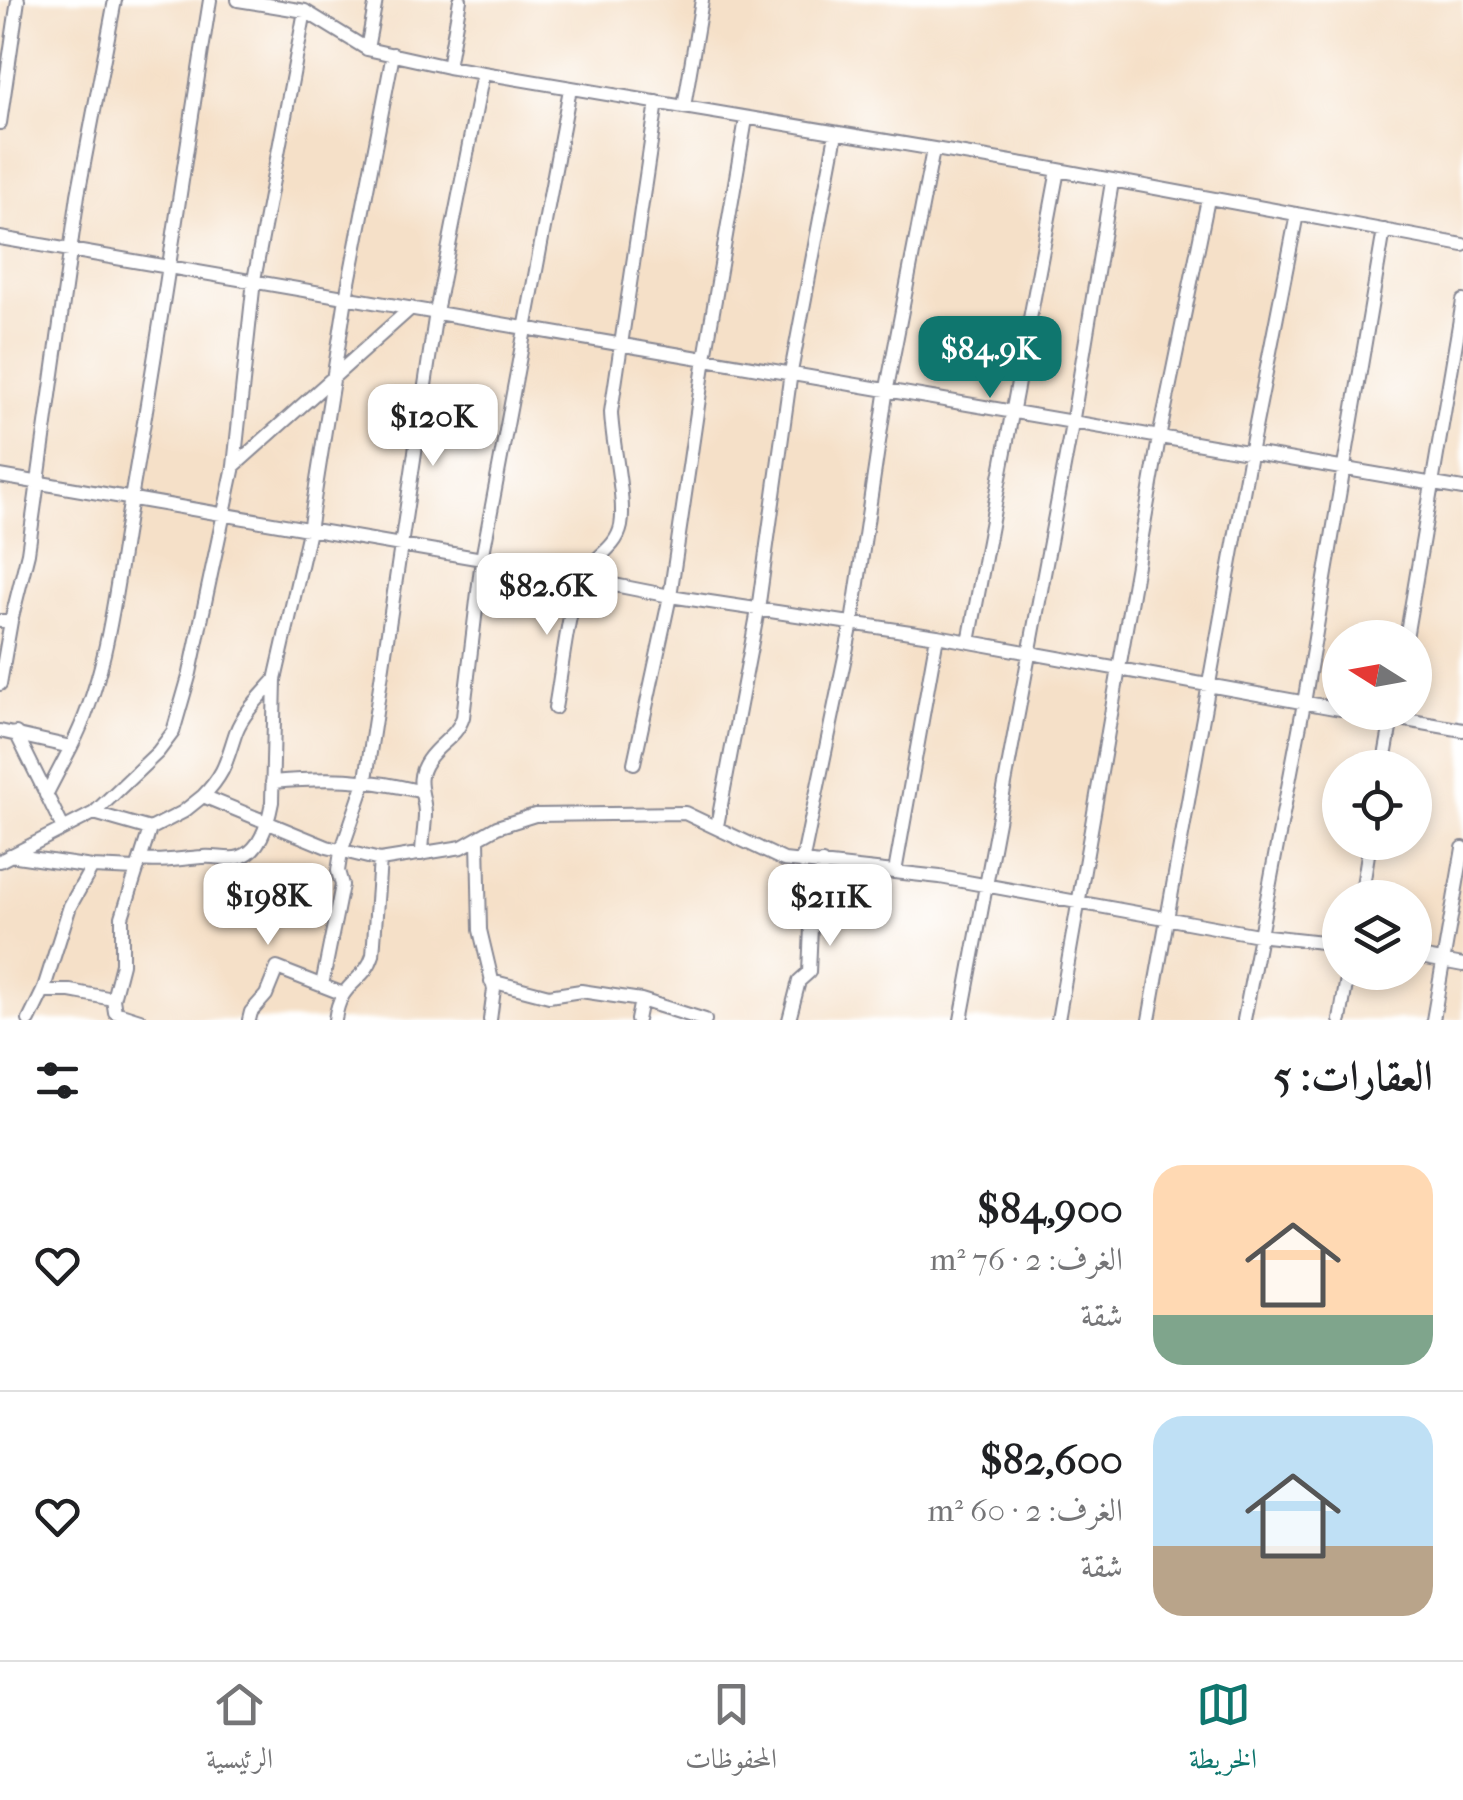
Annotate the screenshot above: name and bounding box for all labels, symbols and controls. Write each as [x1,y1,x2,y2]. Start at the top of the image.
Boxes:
pin: $84.9K [909,316,1071,401]
text: $84.9K [940,330,1040,367]
pin: $120K [363,384,503,469]
text: $120K [390,398,476,435]
pin: $82.6K [466,553,628,638]
text: $82.6K [499,567,595,604]
north arrow [1322,620,1432,730]
map controls [1322,620,1432,990]
button: locate [1322,750,1432,860]
pin: $198K [198,863,338,948]
pin: $211K [760,864,900,949]
text: $198K [225,877,311,914]
text: $211K [790,878,870,915]
button: layers [1322,880,1432,990]
text: العقارات: 5 [1274,1052,1433,1101]
icon: filters [30,1053,85,1108]
text: $84,900 [977,1185,1123,1234]
icon: home [1233,1205,1353,1325]
icon: heart [30,1238,85,1293]
text: الغرف: 2 · 76 m² [930,1241,1123,1278]
text: شقة [1081,1297,1123,1334]
text: $82,600 [980,1436,1123,1485]
icon: home [1233,1456,1353,1576]
icon: heart [30,1489,85,1544]
text: الغرف: 2 · 60 m² [928,1492,1123,1529]
text: شقة [1081,1548,1123,1585]
tab: الرئيسية [206,1677,273,1786]
tab: المحفوظات [685,1677,777,1786]
tab: الخريطة [1189,1677,1257,1786]

